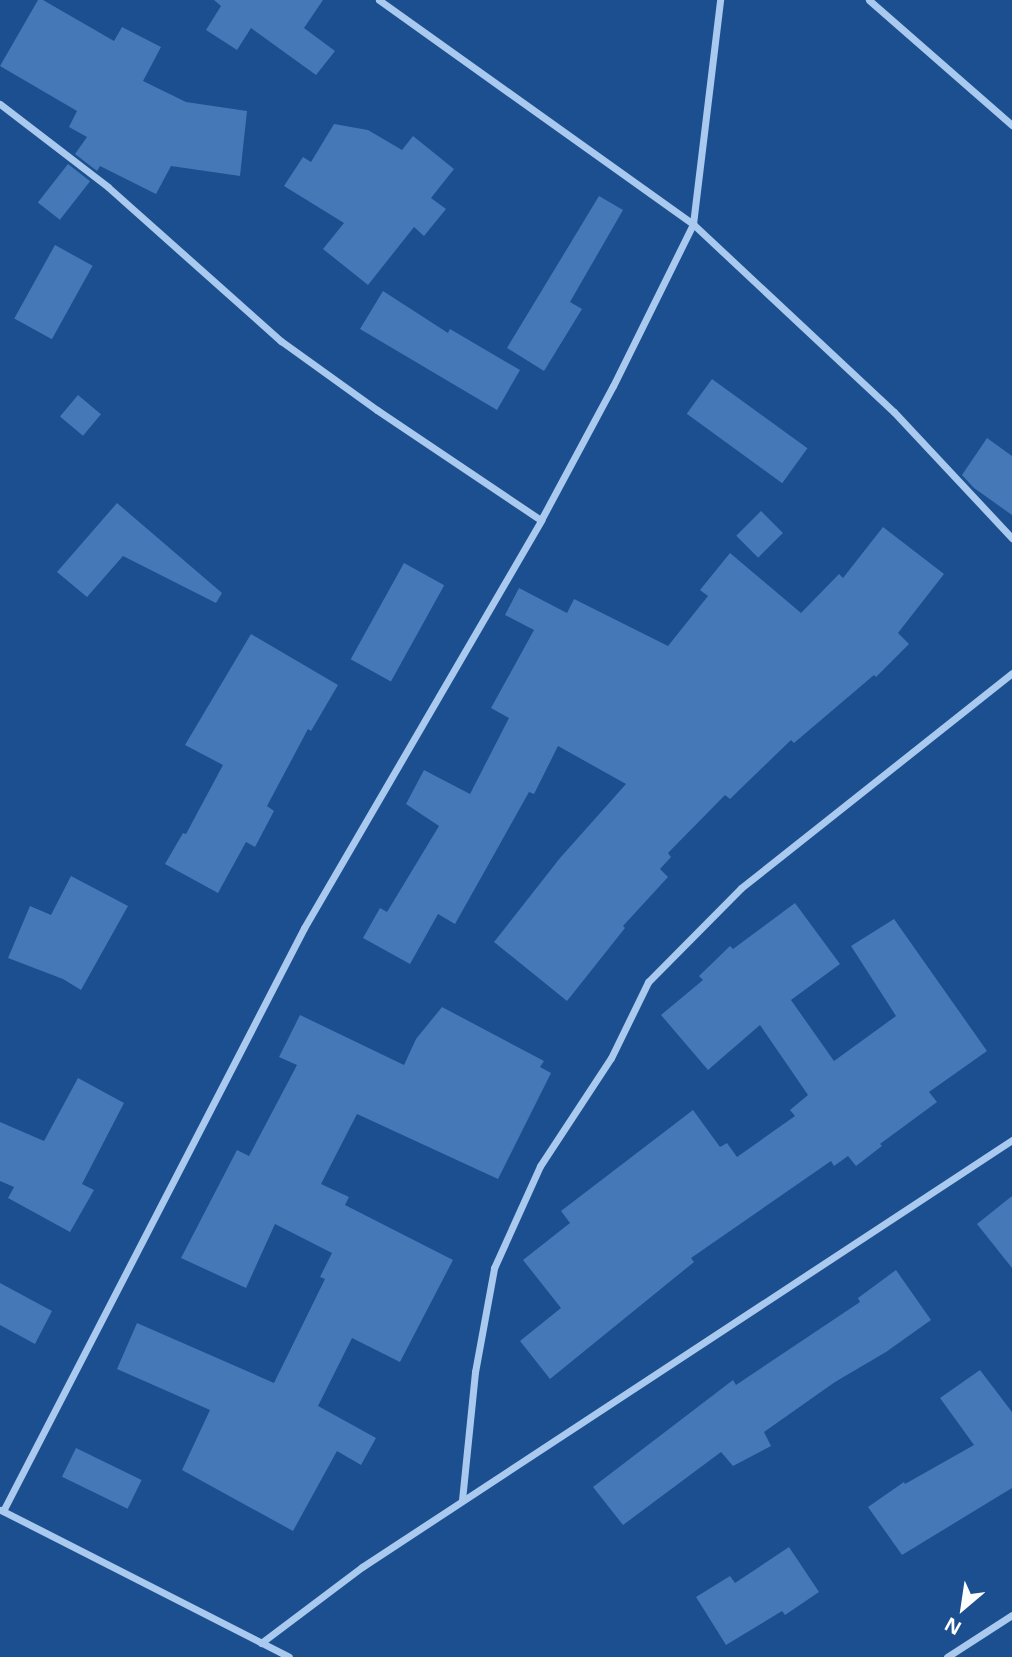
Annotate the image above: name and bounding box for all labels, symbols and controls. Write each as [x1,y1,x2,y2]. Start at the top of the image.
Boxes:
north arrow [928,1573,998,1643]
text: N [940,1611,966,1641]

